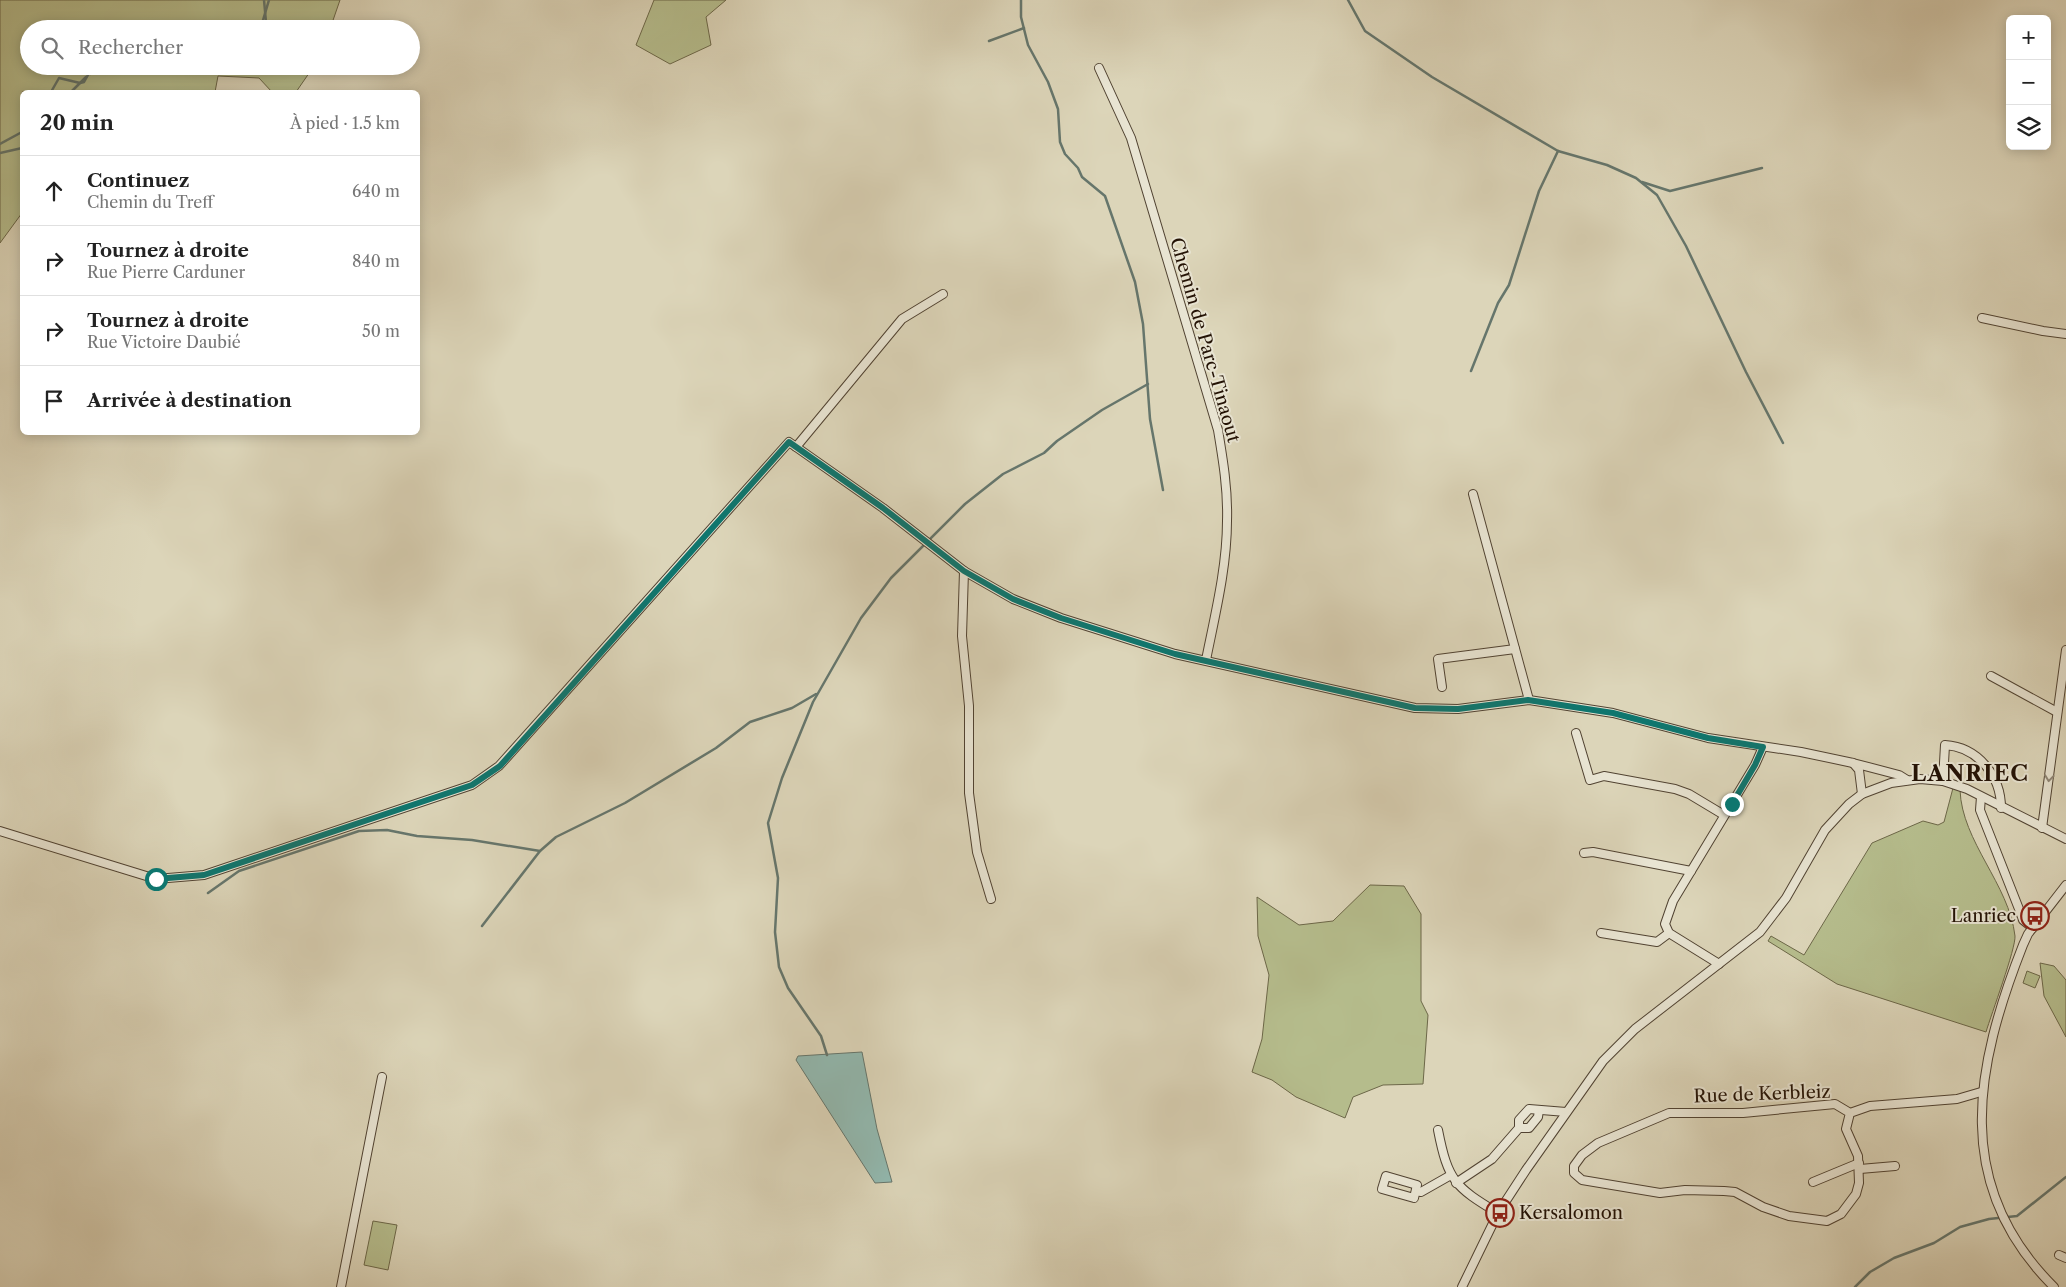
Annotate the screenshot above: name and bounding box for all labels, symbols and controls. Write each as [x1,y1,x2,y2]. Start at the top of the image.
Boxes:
map controls [2006,15,2051,150]
button: + [2006,15,2051,60]
search box [20,20,420,75]
icon: search [38,34,66,62]
text: Rechercher [78,36,183,59]
button: − [2006,60,2051,105]
button: layers [2006,105,2051,150]
text: 20 min [40,110,114,135]
text: À pied · 1.5 km [290,113,400,133]
text: Continuez [87,169,189,192]
icon: ahead [40,177,68,205]
text: 640 m [352,181,400,201]
text: Chemin du Treff [87,192,213,212]
street label: Chemin de Parc-Tinaout [1165,235,1245,446]
text: Tournez à droite [87,239,249,262]
icon: right [40,247,68,275]
text: 840 m [352,251,400,271]
text: Rue Pierre Carduner [87,262,245,282]
text: Tournez à droite [87,309,249,332]
icon: right [40,317,68,345]
text: 50 m [362,321,400,341]
text: Rue Victoire Daubié [87,332,241,352]
icon: arrive [40,387,68,415]
text: Arrivée à destination [87,389,292,412]
district label: LANRIEC [1911,760,2029,787]
one-way arrow [2044,774,2055,782]
route end [1721,793,1744,816]
route start [145,868,168,891]
bus stop icon: Lanriec [2020,901,2050,931]
place label: Lanriec [1951,905,2016,927]
street label: Rue de Kerbleiz [1693,1081,1831,1107]
bus stop icon: Kersalomon [1485,1198,1515,1228]
place label: Kersalomon [1519,1202,1623,1224]

